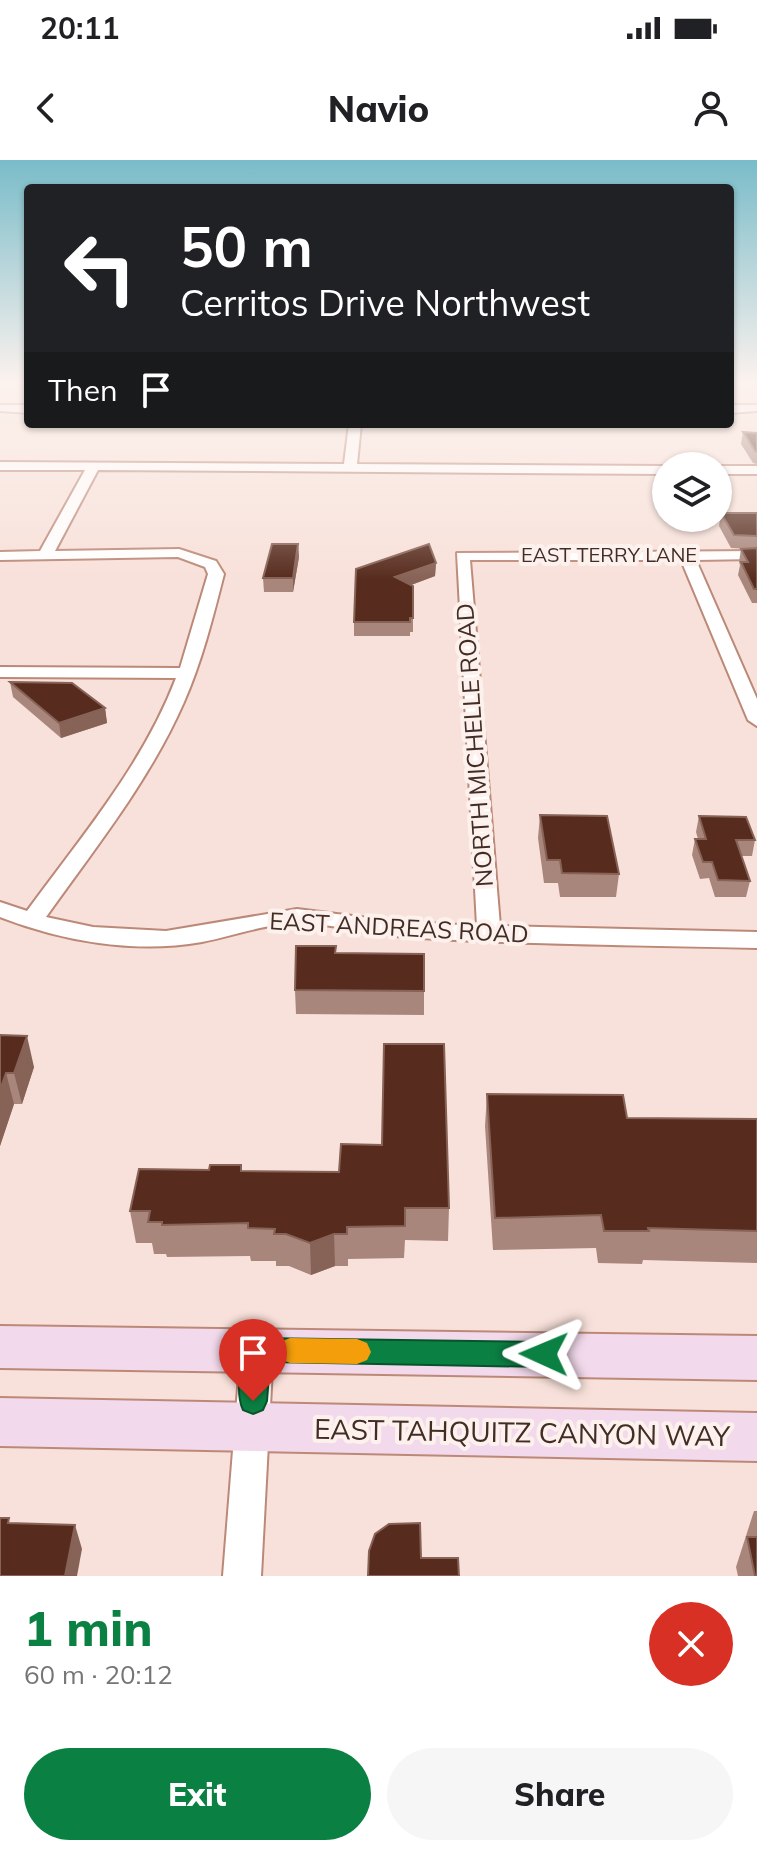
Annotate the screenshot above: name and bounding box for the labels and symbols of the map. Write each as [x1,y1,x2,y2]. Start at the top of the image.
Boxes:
street label: EAST TERRY LANE [521,542,697,567]
street label: NORTH MICHELLE ROAD [449,602,499,888]
street label: EAST ANDREAS ROAD [269,905,529,949]
position arrow [502,1312,586,1396]
pin [219,1319,287,1401]
street label: EAST TAHQUITZ CANYON WAY [314,1411,731,1453]

